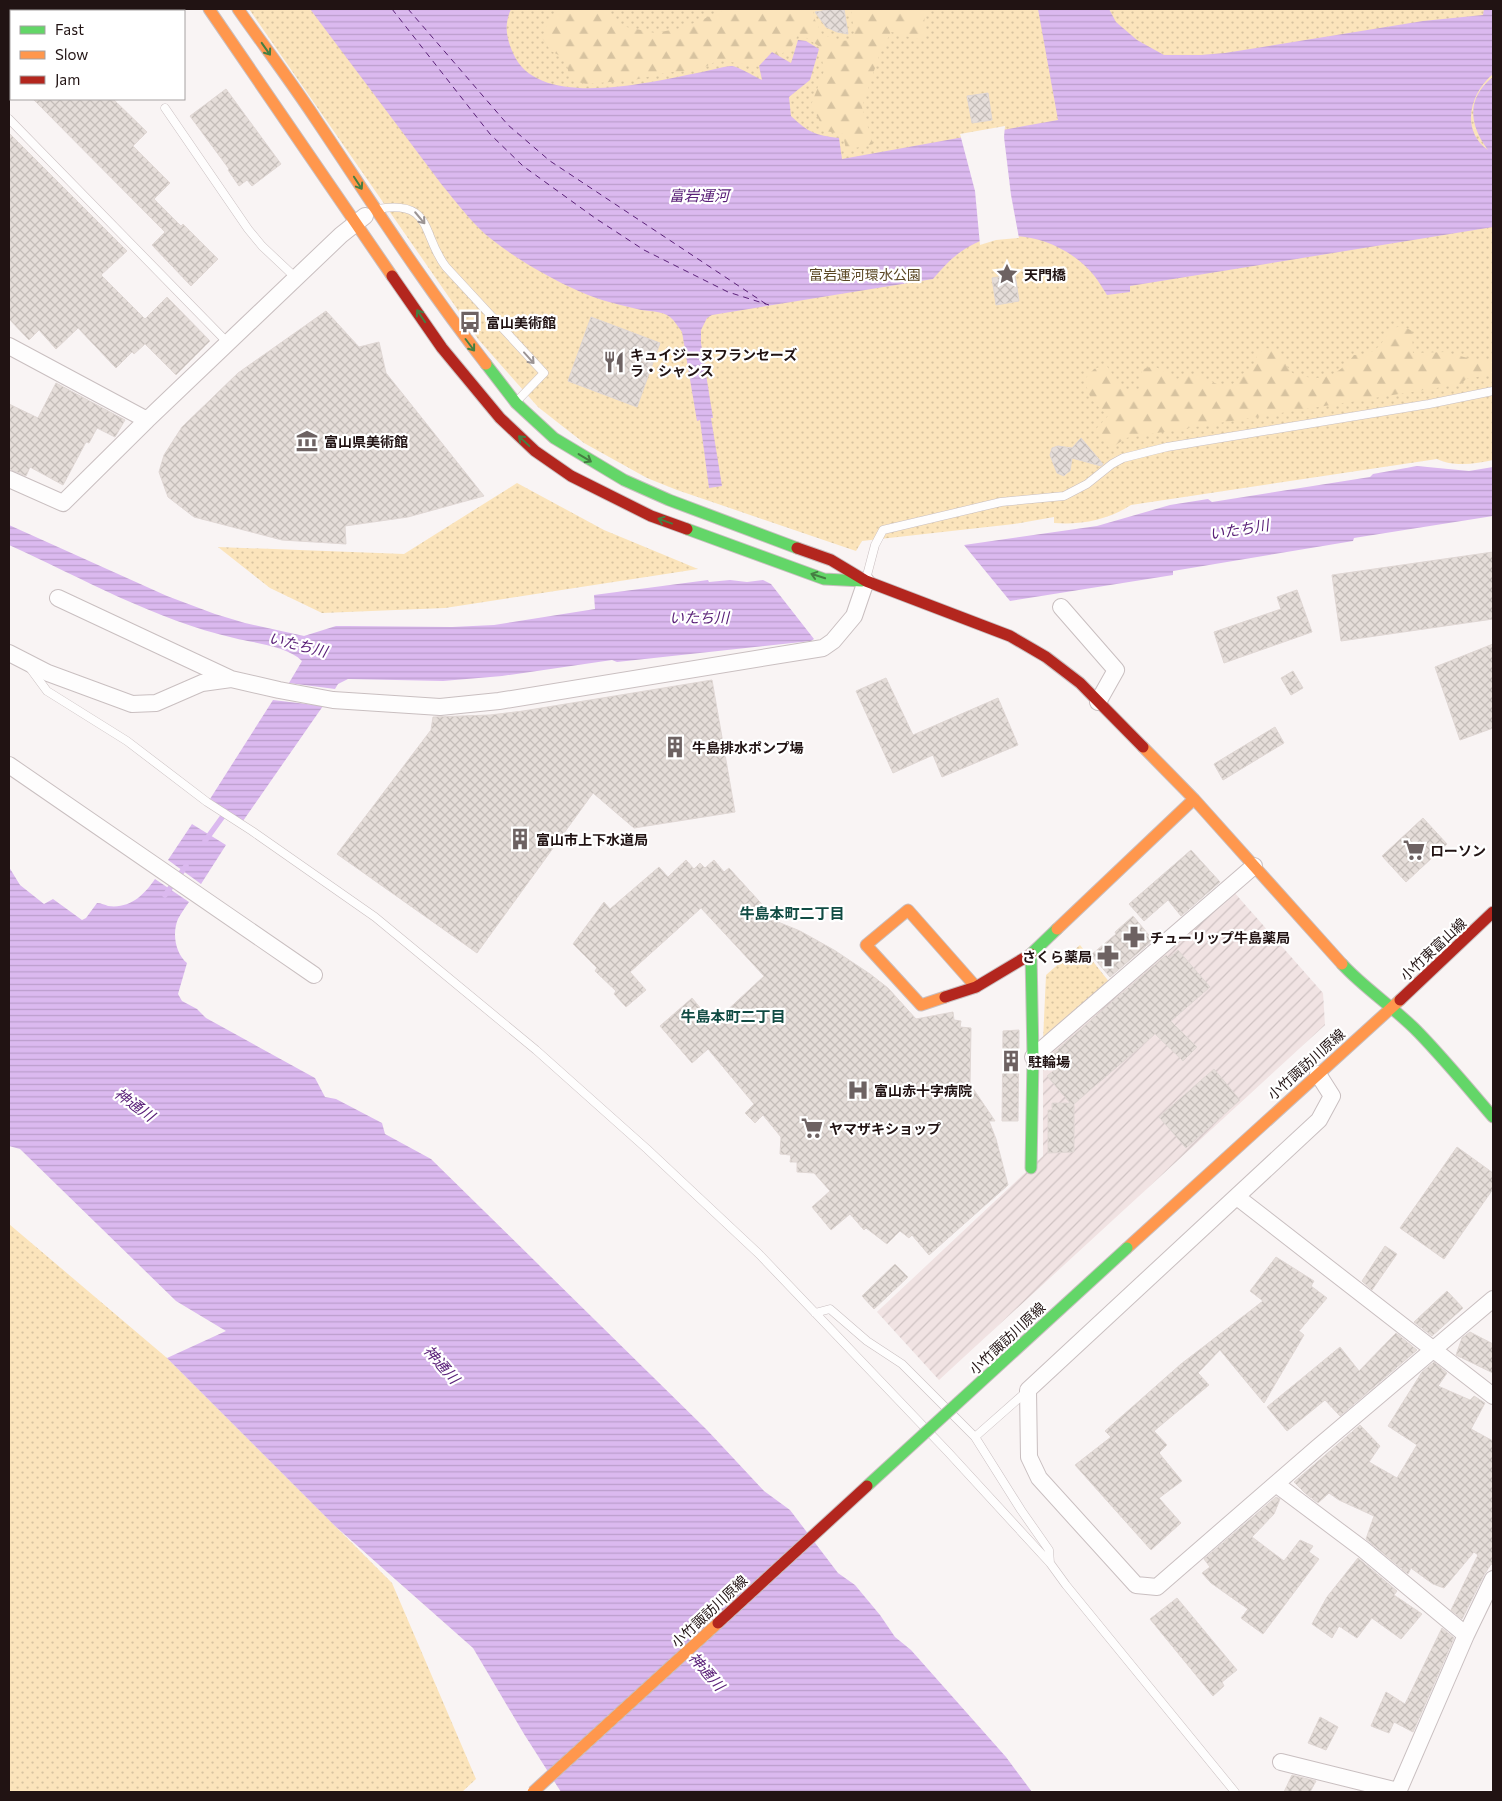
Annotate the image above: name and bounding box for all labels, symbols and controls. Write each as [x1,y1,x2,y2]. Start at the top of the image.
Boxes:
legend [10,10,185,100]
text: Fast [55,20,84,38]
one-way arrow [261,41,271,55]
text: Slow [55,45,88,63]
text: Jam [55,70,80,88]
one-way arrow [352,176,363,190]
water label: 富岩運河 [669,186,732,204]
one-way arrow [414,211,425,224]
place icon: 天門橋 [994,261,1020,287]
park label: 富岩運河環水公園 [809,266,921,283]
place label: 天門橋 [1024,266,1066,283]
bus stop icon: 富山美術館 [457,309,483,335]
one-way arrow [416,310,426,324]
place label: 富山美術館 [486,314,556,331]
one-way arrow [465,338,475,352]
place label: キュイジーヌフランセーズ ラ・シャンス [630,346,797,379]
restaurant icon: キュイジーヌフランセーズ ラ・シャンス [601,349,627,375]
one-way arrow [524,351,535,364]
museum icon: 富山県美術館 [294,428,320,454]
place label: 富山県美術館 [324,433,408,450]
one-way arrow [518,435,530,447]
one-way arrow [578,453,592,463]
water label: いたち川 [1208,515,1272,543]
one-way arrow [657,516,673,525]
one-way arrow [810,571,826,580]
water label: いたち川 [669,608,731,626]
water label: いたち川 [267,628,331,660]
building icon: 牛島排水ポンプ場 [662,734,688,760]
place label: 牛島排水ポンプ場 [692,739,804,756]
building icon: 富山市上下水道局 [507,826,533,852]
place label: 富山市上下水道局 [536,831,648,848]
supermarket icon: ローソン [1401,837,1427,863]
place label: ローソン [1430,842,1486,859]
district label: 牛島本町二丁目 [739,904,845,922]
street label: 小竹東富山線 [1396,914,1470,984]
pharmacy icon: チューリップ牛島薬局 [1121,924,1147,950]
place label: チューリップ牛島薬局 [1150,929,1290,946]
pharmacy icon: さくら薬局 [1095,943,1121,969]
place label: さくら薬局 [1022,948,1092,965]
district label: 牛島本町二丁目 [680,1007,786,1025]
street label: 小竹諏訪川原線 [1264,1025,1348,1103]
building icon: 駐輪場 [998,1048,1024,1074]
place label: 駐輪場 [1028,1053,1070,1070]
hospital icon: 富山赤十字病院 [845,1077,871,1103]
place label: 富山赤十字病院 [874,1082,972,1099]
water label: 神通川 [112,1083,160,1126]
supermarket icon: ヤマザキショップ [799,1115,825,1141]
place label: ヤマザキショップ [829,1120,941,1137]
street label: 小竹諏訪川原線 [965,1298,1049,1378]
water label: 神通川 [420,1341,465,1388]
street label: 小竹諏訪川原線 [667,1571,751,1651]
water label: 神通川 [685,1648,730,1695]

